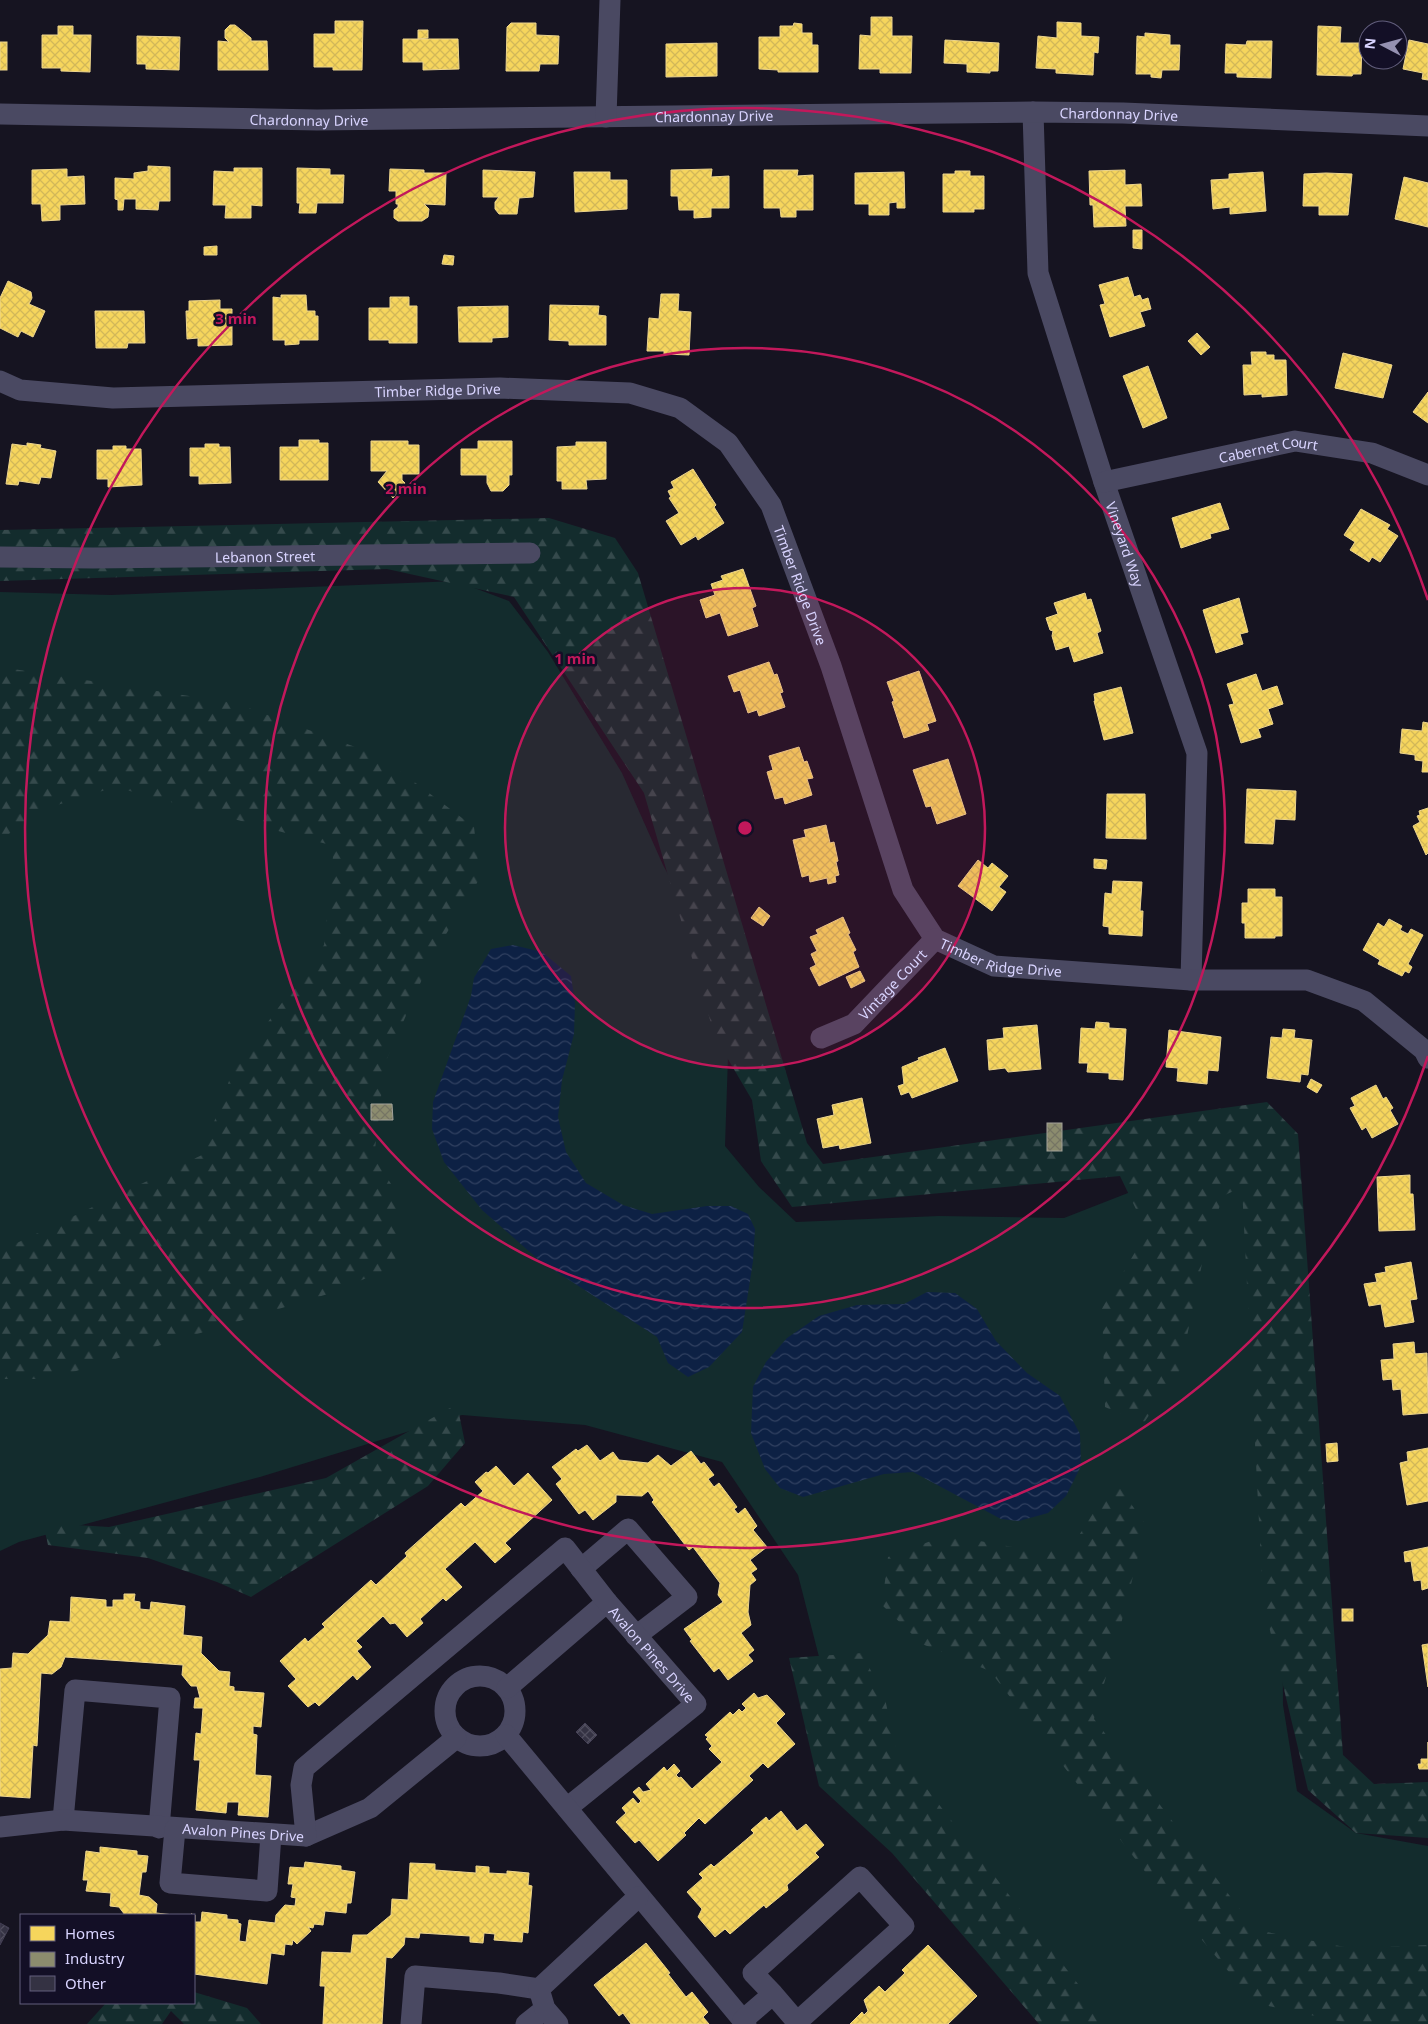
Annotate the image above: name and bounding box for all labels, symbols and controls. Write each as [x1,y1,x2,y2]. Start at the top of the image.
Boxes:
north arrow [1358,20,1408,70]
text: N [1360,37,1380,50]
street label: Chardonnay Drive [1059,103,1179,125]
street label: Chardonnay Drive [654,105,773,126]
street label: Chardonnay Drive [249,109,368,130]
text: 3 min [215,308,257,328]
street label: Timber Ridge Drive [374,378,501,401]
street label: Cabernet Court [1217,431,1319,467]
text: 2 min [385,478,427,498]
street label: Vineyard Way [1102,499,1149,590]
street label: Timber Ridge Drive [770,523,832,648]
street label: Lebanon Street [215,546,315,566]
text: 1 min [554,648,596,668]
centre of rings [736,819,754,837]
street label: Timber Ridge Drive [937,933,1063,980]
street label: Vintage Court [854,945,930,1023]
street label: Avalon Pines Drive [605,1602,700,1706]
street label: Avalon Pines Drive [182,1818,305,1845]
legend [20,1914,195,2004]
text: Homes [65,1923,115,1943]
text: Industry [65,1948,125,1968]
text: Other [65,1973,106,1993]

